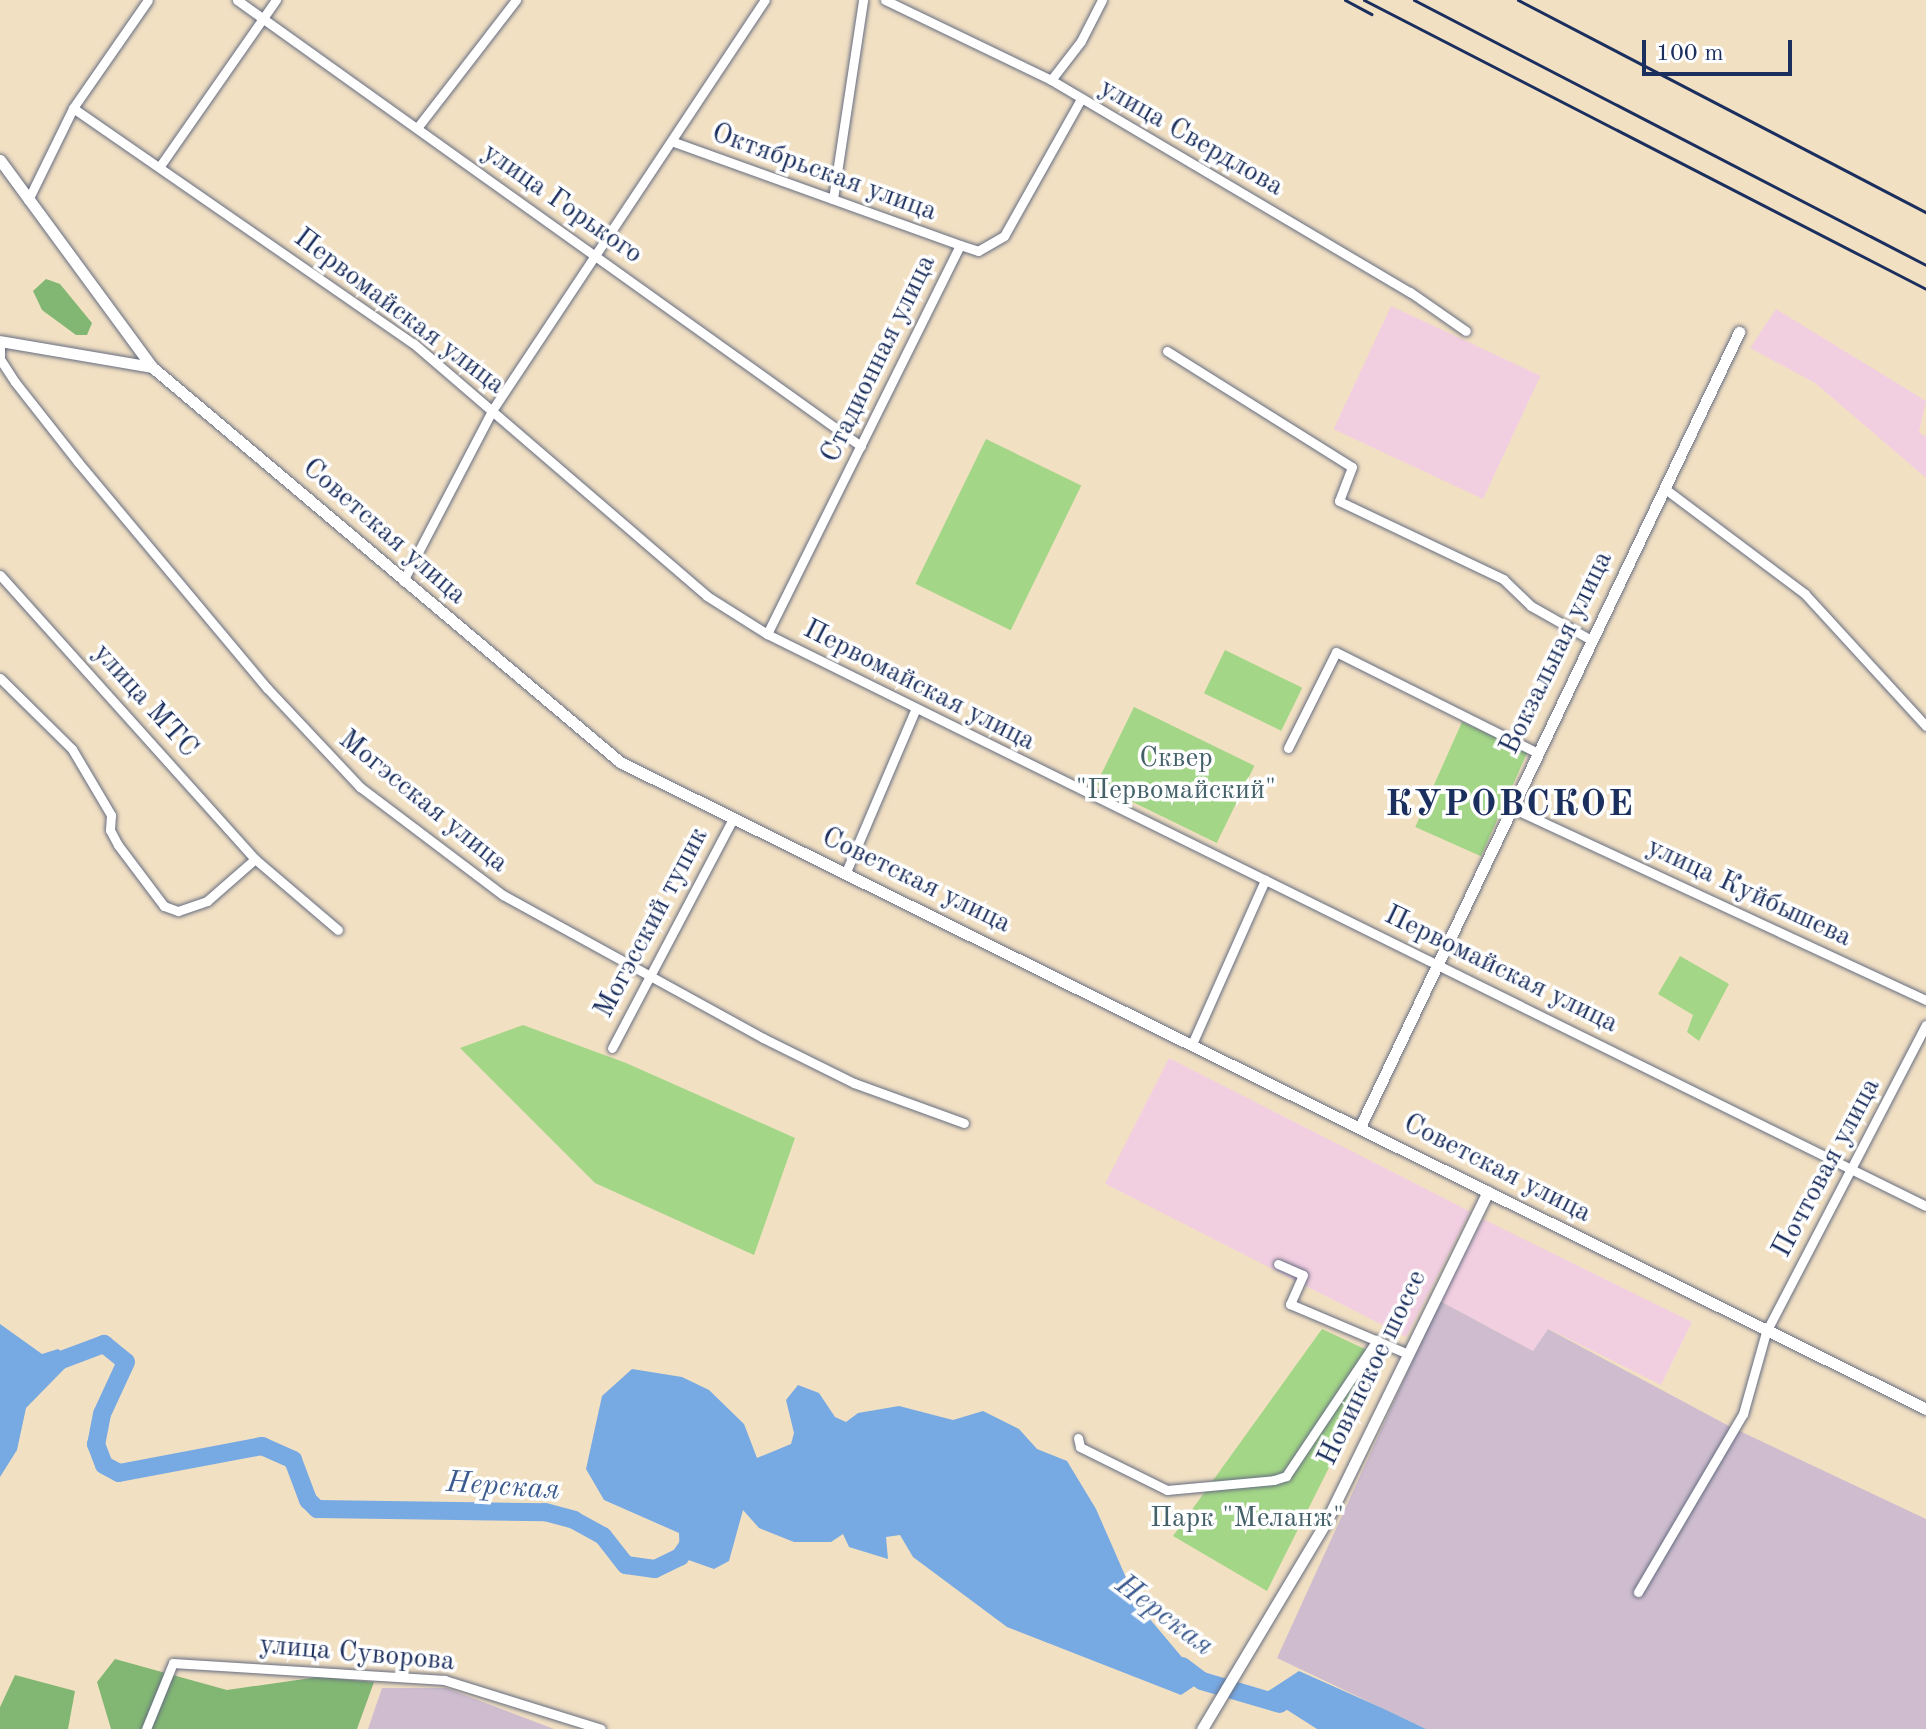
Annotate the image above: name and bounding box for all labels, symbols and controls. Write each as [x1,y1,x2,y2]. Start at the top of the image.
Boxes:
scale bar [1646,24,1796,74]
text: 100 m [1656,42,1724,66]
street label: улица Свердлова [1093,72,1289,204]
street label: Октябрьская улица [707,117,941,229]
street label: улица Горького [475,136,649,272]
street label: Первомайская улица [287,222,511,402]
street label: Стадионная улица [814,250,944,468]
street label: Советская улица [295,452,473,612]
street label: Вокзальная улица [1493,546,1621,760]
street label: Первомайская улица [797,613,1041,759]
street label: улица МТС [85,637,205,765]
street label: Могэсская улица [331,723,515,881]
park label: Сквер "Первомайский" [1076,742,1276,808]
district label: КУРОВСКОЕ [1385,785,1635,829]
street label: Советская улица [816,821,1016,941]
street label: Могэсский тупик [588,822,716,1024]
street label: улица Куйбышева [1641,831,1857,955]
street label: Первомайская улица [1379,899,1623,1041]
street label: Почтовая улица [1766,1073,1888,1263]
street label: Советская улица [1397,1107,1597,1231]
street label: Новинское шоссе [1311,1265,1435,1471]
water label: Нерская [445,1465,561,1509]
park label: Парк "Меланж" [1150,1502,1344,1536]
water label: Нерская [1108,1567,1220,1665]
street label: улица Суворова [258,1629,456,1679]

